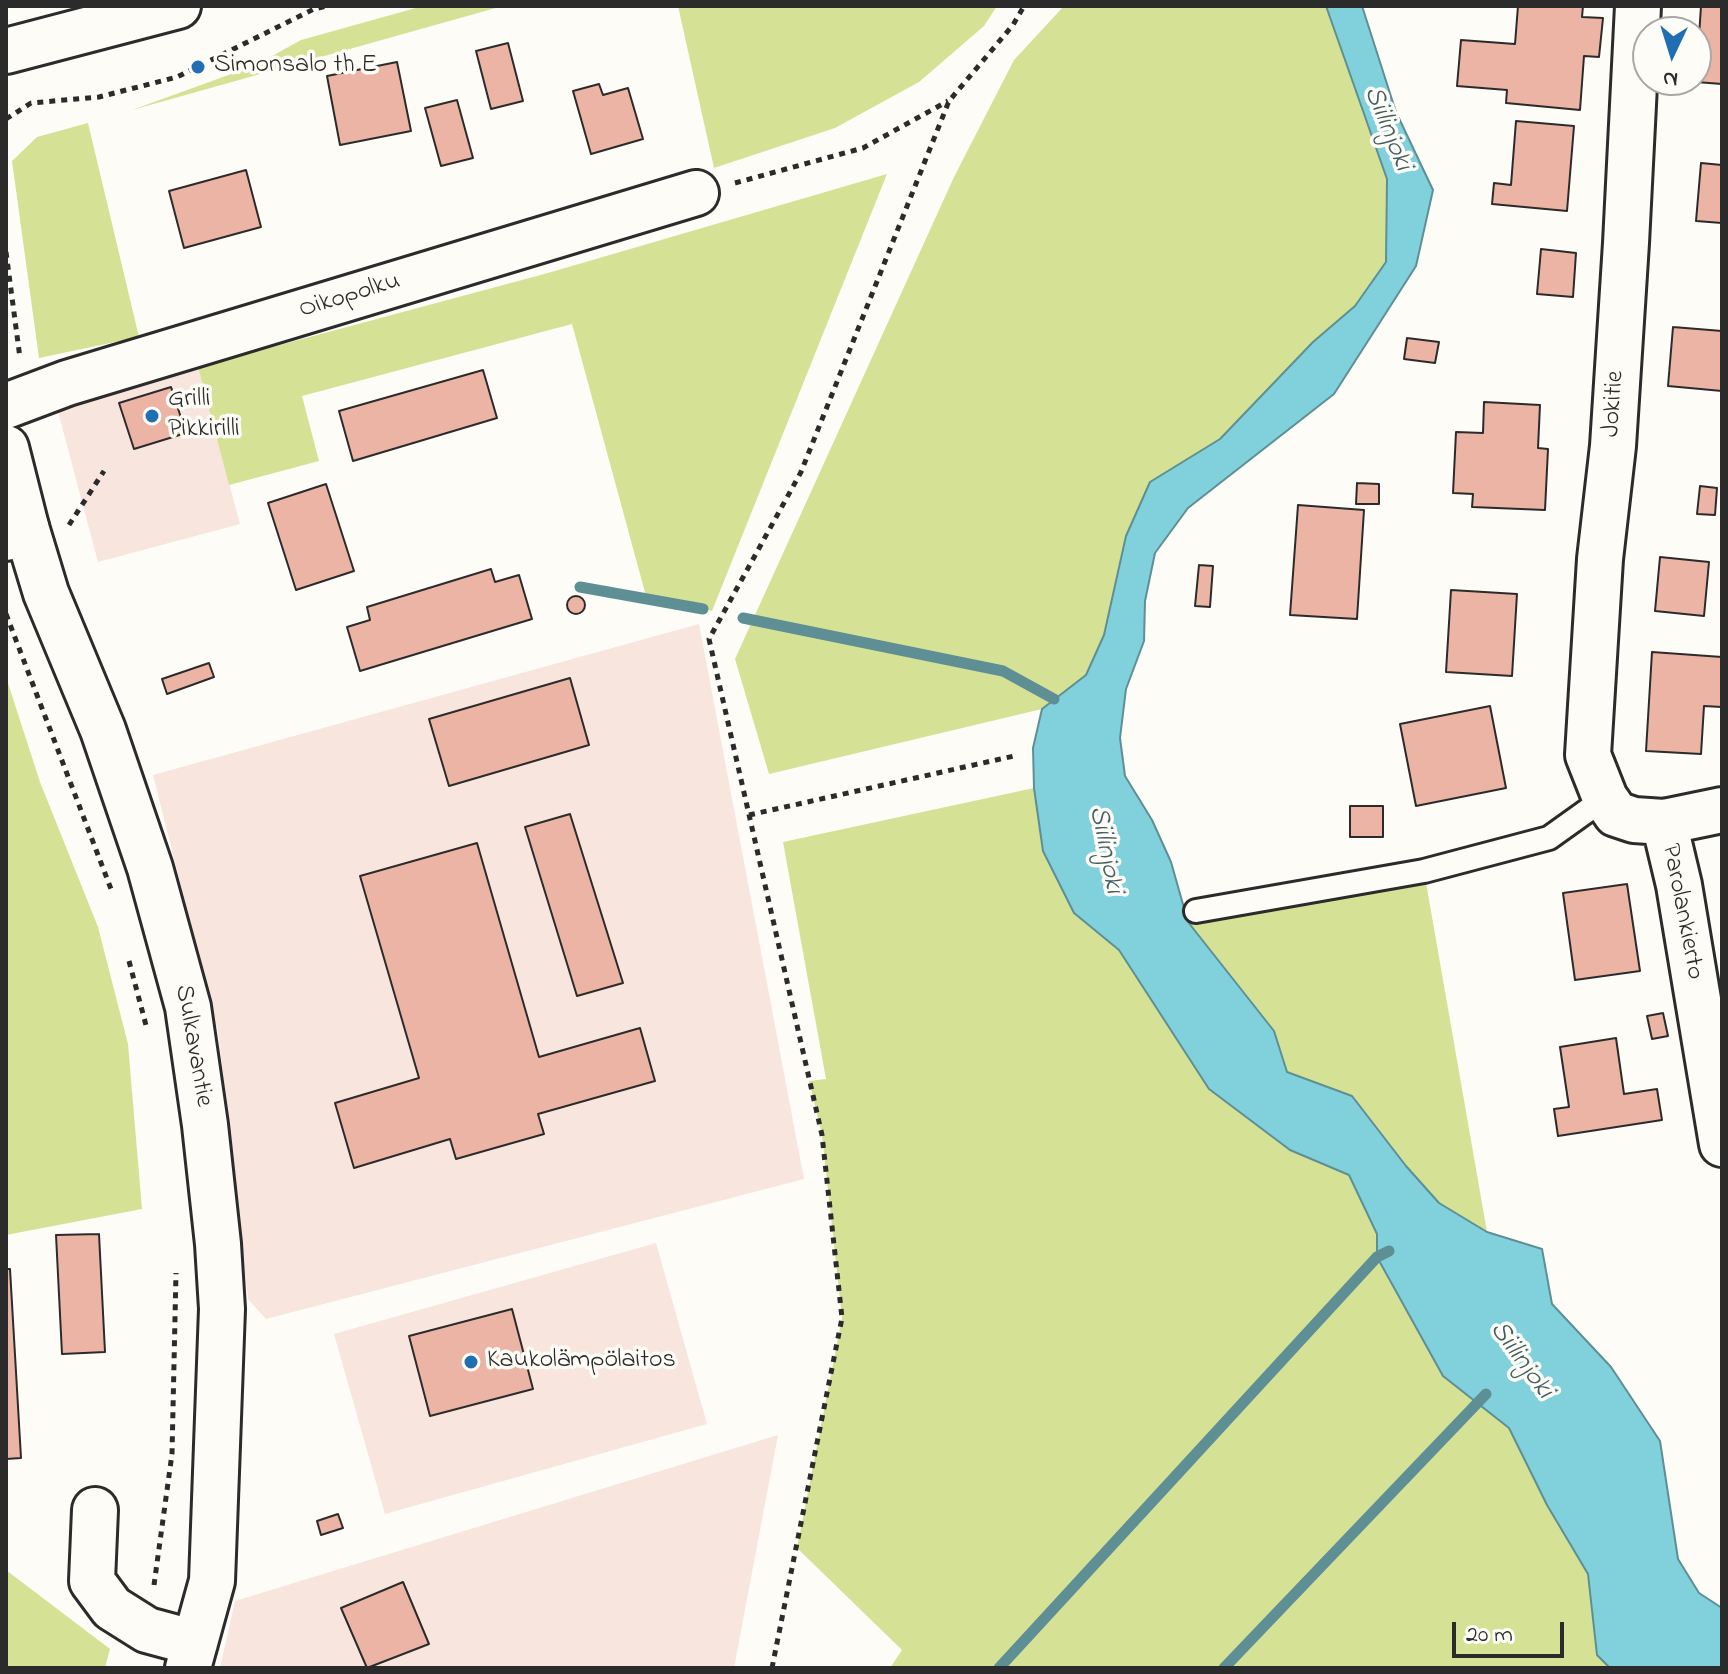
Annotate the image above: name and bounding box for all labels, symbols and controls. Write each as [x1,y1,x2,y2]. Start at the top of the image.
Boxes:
north arrow [1632,16,1712,96]
place label: Simonsalo th E [214,51,377,83]
marker: Simonsalo th E [189,58,207,76]
text: N [1662,61,1679,94]
water label: Siilinjoki [1354,82,1418,176]
street label: Oikopolku [296,267,404,327]
street label: Jokitie [1597,370,1633,438]
place label: Grilli Pikkirilli [168,385,240,446]
marker: Grilli Pikkirilli [143,407,161,425]
water label: Siilinjoki [1079,803,1129,897]
street label: Parolankierto [1653,841,1709,983]
street label: Sulkavantie [166,983,218,1109]
water label: Siilinjoki [1480,1315,1560,1407]
place label: Kaukolämpölaitos [487,1346,676,1378]
marker: Kaukolämpölaitos [462,1353,480,1371]
scale bar [1456,1606,1568,1656]
text: 20 m [1466,1618,1513,1653]

